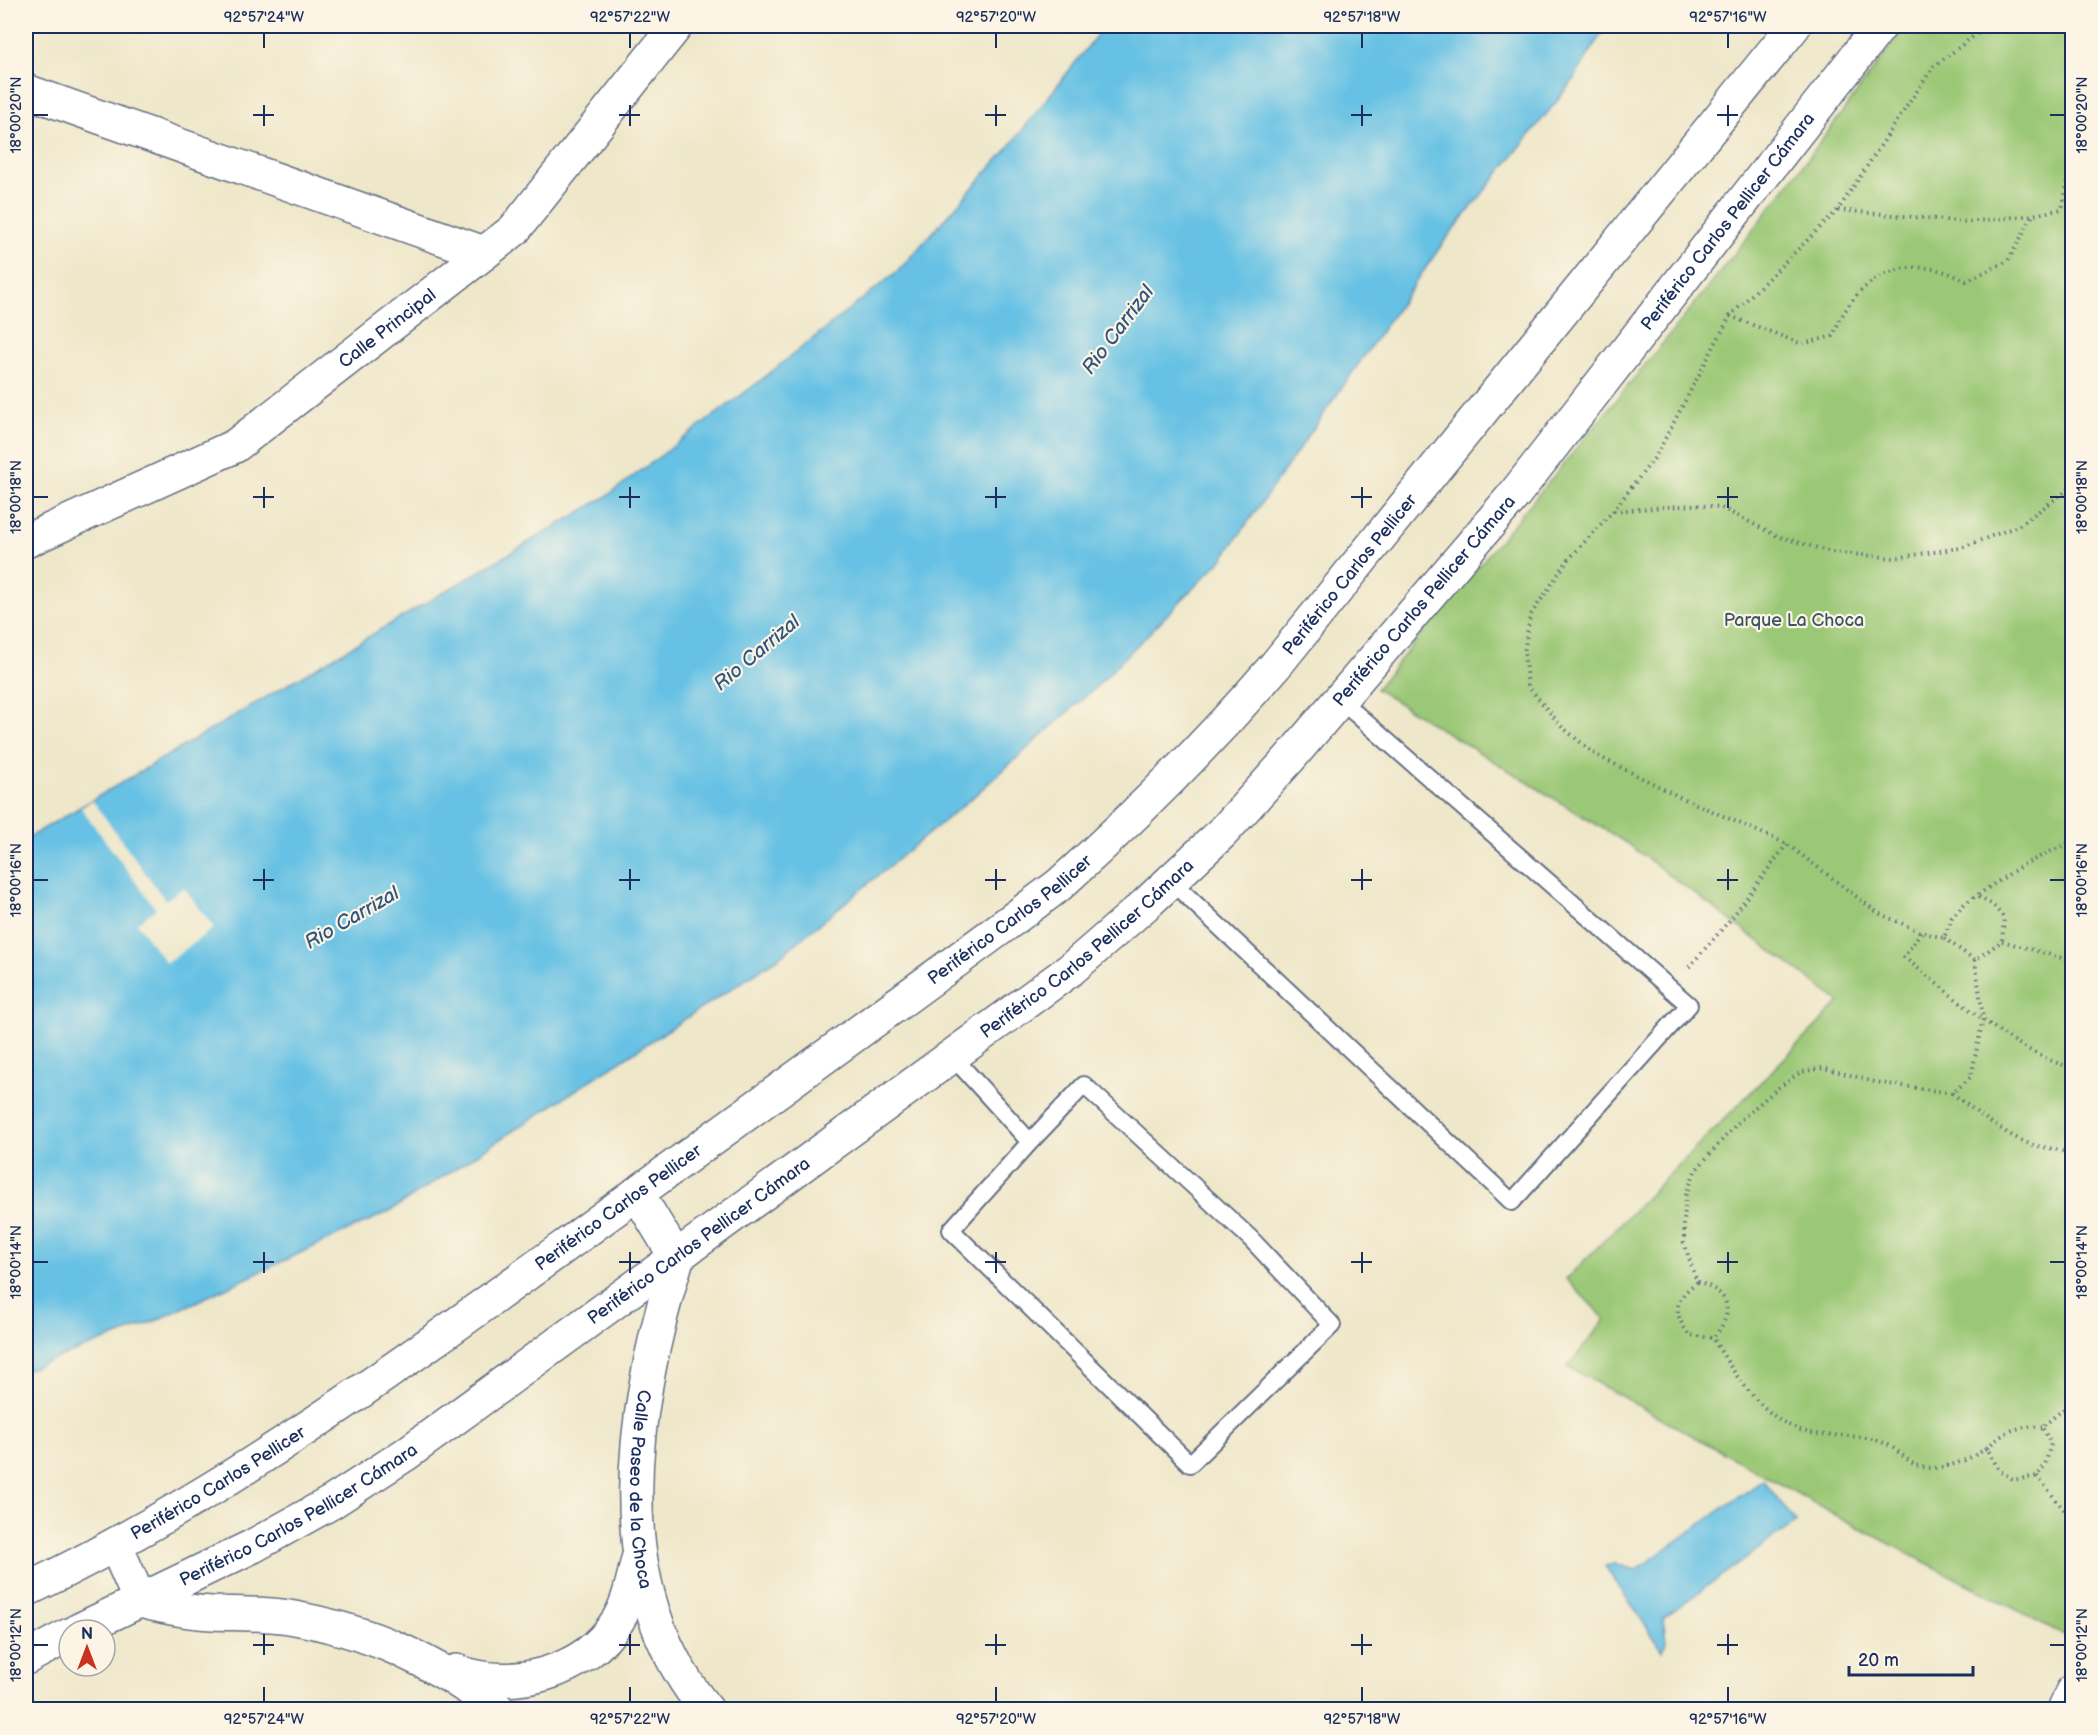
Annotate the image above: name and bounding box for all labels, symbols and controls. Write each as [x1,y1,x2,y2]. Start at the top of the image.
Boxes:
text: 92°57'24"W [224,8,304,27]
text: 92°57'22"W [590,8,670,27]
text: 92°57'20"W [956,8,1036,27]
text: 92°57'18"W [1323,8,1401,27]
text: 92°57'16"W [1689,8,1767,27]
text: 18°00'20"N [7,76,26,154]
text: 18°00'20"N [2073,76,2092,154]
street label: Periférico Carlos Pellicer Cámara [1636,108,1819,334]
water label: Rio Carrizal [1077,280,1160,379]
street label: Calle Principal [334,284,440,372]
text: 18°00'18"N [7,460,26,534]
text: 18°00'18"N [2073,460,2092,534]
street label: Periférico Carlos Pellicer [1278,489,1421,659]
street label: Periférico Carlos Pellicer Cámara [1328,491,1520,710]
water label: Rio Carrizal [709,609,806,696]
park label: Parque La Choca [1724,610,1864,631]
text: 18°00'16"N [7,843,26,917]
text: 18°00'16"N [2073,843,2092,917]
street label: Periférico Carlos Pellicer [923,850,1096,989]
street label: Periférico Carlos Pellicer Cámara [976,855,1198,1042]
water label: Rio Carrizal [300,881,405,955]
street label: Periférico Carlos Pellicer [531,1139,706,1275]
street label: Periférico Carlos Pellicer Cámara [583,1153,814,1329]
text: 18°00'14"N [7,1225,26,1299]
text: 18°00'14"N [2073,1225,2092,1299]
street label: Calle Paseo de la Choca [625,1388,657,1591]
street label: Periférico Carlos Pellicer [127,1421,310,1544]
street label: Periférico Carlos Pellicer Cámara [176,1439,421,1590]
text: 18°00'12"N [7,1608,26,1682]
text: 18°00'12"N [2073,1608,2092,1682]
north arrow [57,1618,117,1678]
text: N [81,1625,93,1644]
scale bar [1849,1639,1974,1677]
text: 20 m [1858,1650,1899,1671]
text: 92°57'24"W [224,1710,304,1729]
text: 92°57'22"W [590,1710,670,1729]
text: 92°57'20"W [956,1710,1036,1729]
text: 92°57'18"W [1323,1710,1401,1729]
text: 92°57'16"W [1689,1710,1767,1729]

